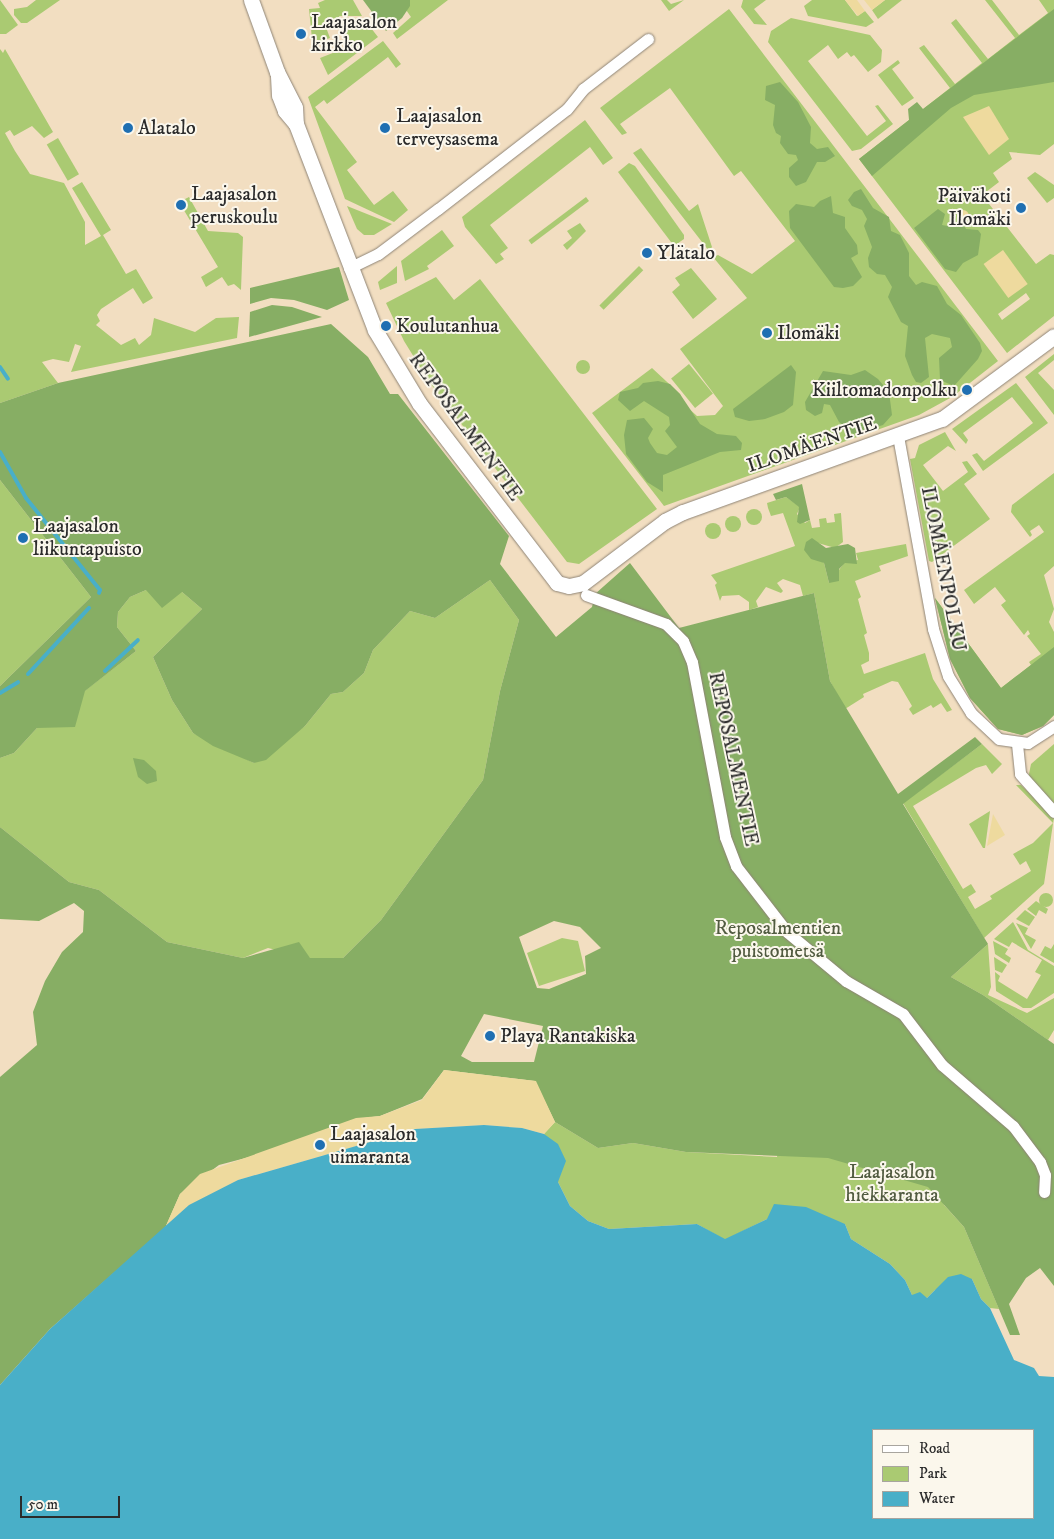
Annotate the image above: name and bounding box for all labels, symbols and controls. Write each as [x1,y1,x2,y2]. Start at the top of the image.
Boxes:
place label: Laajasalon kirkko [311,10,397,57]
marker: Laajasalon kirkko [295,28,307,40]
place label: Laajasalon terveysasema [396,104,499,151]
place label: Alatalo [138,116,196,140]
marker: Laajasalon terveysasema [378,121,392,135]
marker: Alatalo [122,122,134,134]
place label: Laajasalon peruskoulu [191,182,278,229]
place label: Päiväkoti Ilomäki [937,185,1011,232]
marker: Laajasalon peruskoulu [175,199,187,211]
marker: Päiväkoti Ilomäki [1015,202,1027,214]
place label: Ylätalo [657,241,715,265]
marker: Ylätalo [641,247,653,259]
place label: Koulutanhua [396,314,499,338]
marker: Koulutanhua [380,320,392,332]
place label: Ilomäki [777,321,840,345]
marker: Ilomäki [761,327,773,339]
street label: REPOSALMENTIE [403,348,527,506]
place label: Kiiltomadonpolku [812,378,957,402]
marker: Kiiltomadonpolku [961,384,973,396]
street label: ILOMÄENTIE [744,412,880,478]
street label: ILOMÄENPOLKU [915,485,971,653]
place label: Laajasalon liikuntapuisto [33,514,142,561]
marker: Laajasalon liikuntapuisto [17,532,29,544]
street label: REPOSALMENTIE [703,670,763,848]
park label: Reposalmentien puistometsä [715,916,841,963]
place label: Playa Rantakiska [500,1024,635,1048]
marker: Playa Rantakiska [484,1030,496,1042]
place label: Laajasalon uimaranta [330,1122,416,1169]
marker: Laajasalon uimaranta [314,1139,326,1151]
park label: Laajasalon hiekkaranta [845,1160,939,1207]
legend [872,1429,1034,1519]
text: Road [919,1439,950,1458]
text: Park [919,1464,947,1483]
scale bar [22,1486,122,1518]
text: Water [919,1489,955,1508]
text: 50 m [28,1495,58,1514]

